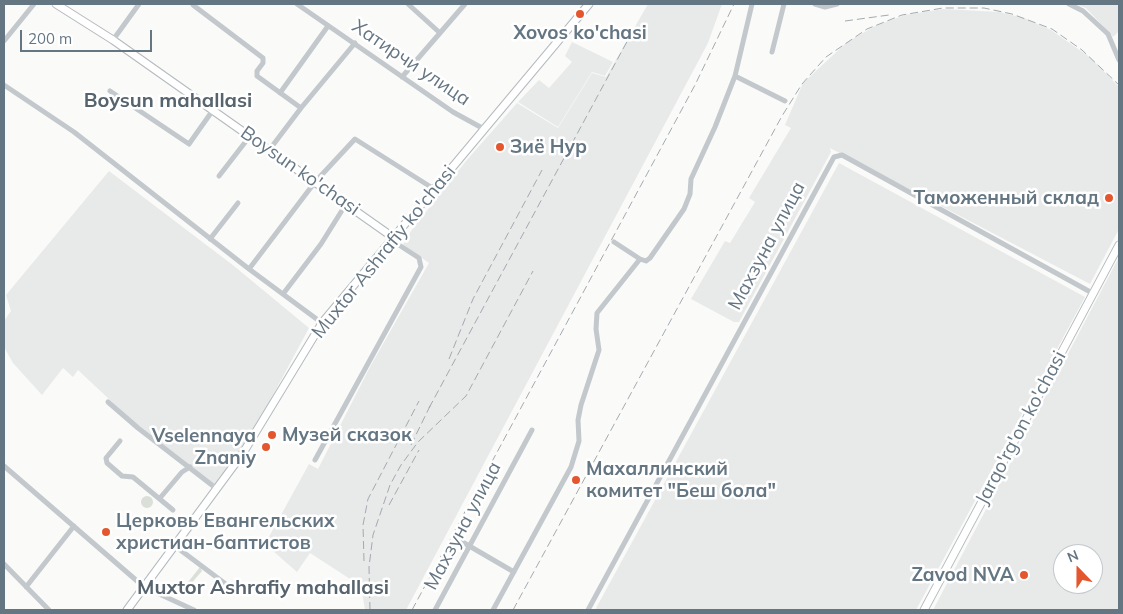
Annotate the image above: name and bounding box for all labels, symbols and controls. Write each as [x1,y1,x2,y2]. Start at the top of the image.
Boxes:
marker: Xovos ko'chasi [574,8,586,20]
street label: Хатирчи улица [347,15,475,111]
scale bar [22,20,155,52]
place label: Xovos ko'chasi [513,22,647,44]
text: 200 m [28,29,72,48]
district label: Boysun mahallasi [84,89,252,113]
street label: Boysun ko'chasi [236,121,364,221]
place label: Зиё Нур [510,136,587,158]
marker: Зиё Нур [494,141,506,153]
street label: Muxtor Ashrafiy ko'chasi [307,161,461,343]
street label: Махзуна улица [724,178,810,314]
place label: Таможенный склад [913,187,1099,209]
marker: Таможенный склад [1103,192,1115,204]
street label: Jarqo'rg'on ko'chasi [971,347,1071,509]
place label: Музей сказок [282,424,412,446]
place label: Vselennaya Znaniy [152,425,256,469]
marker: Музей сказок [266,429,278,441]
marker: Vselennaya Znaniy [260,441,272,453]
street label: Махзуна улица [420,458,506,594]
place label: Махаллинский комитет "Беш бола" [586,458,776,502]
marker: Махаллинский комитет "Беш бола" [570,474,582,486]
place label: Церковь Евангельских христиан-баптистов [116,510,335,554]
marker: Церковь Евангельских христиан-баптистов [100,526,112,538]
north arrow [1053,544,1103,594]
text: N [1064,546,1081,566]
place label: Zavod NVA [911,564,1014,586]
marker: Zavod NVA [1018,569,1030,581]
district label: Muxtor Ashrafiy mahallasi [137,576,389,600]

